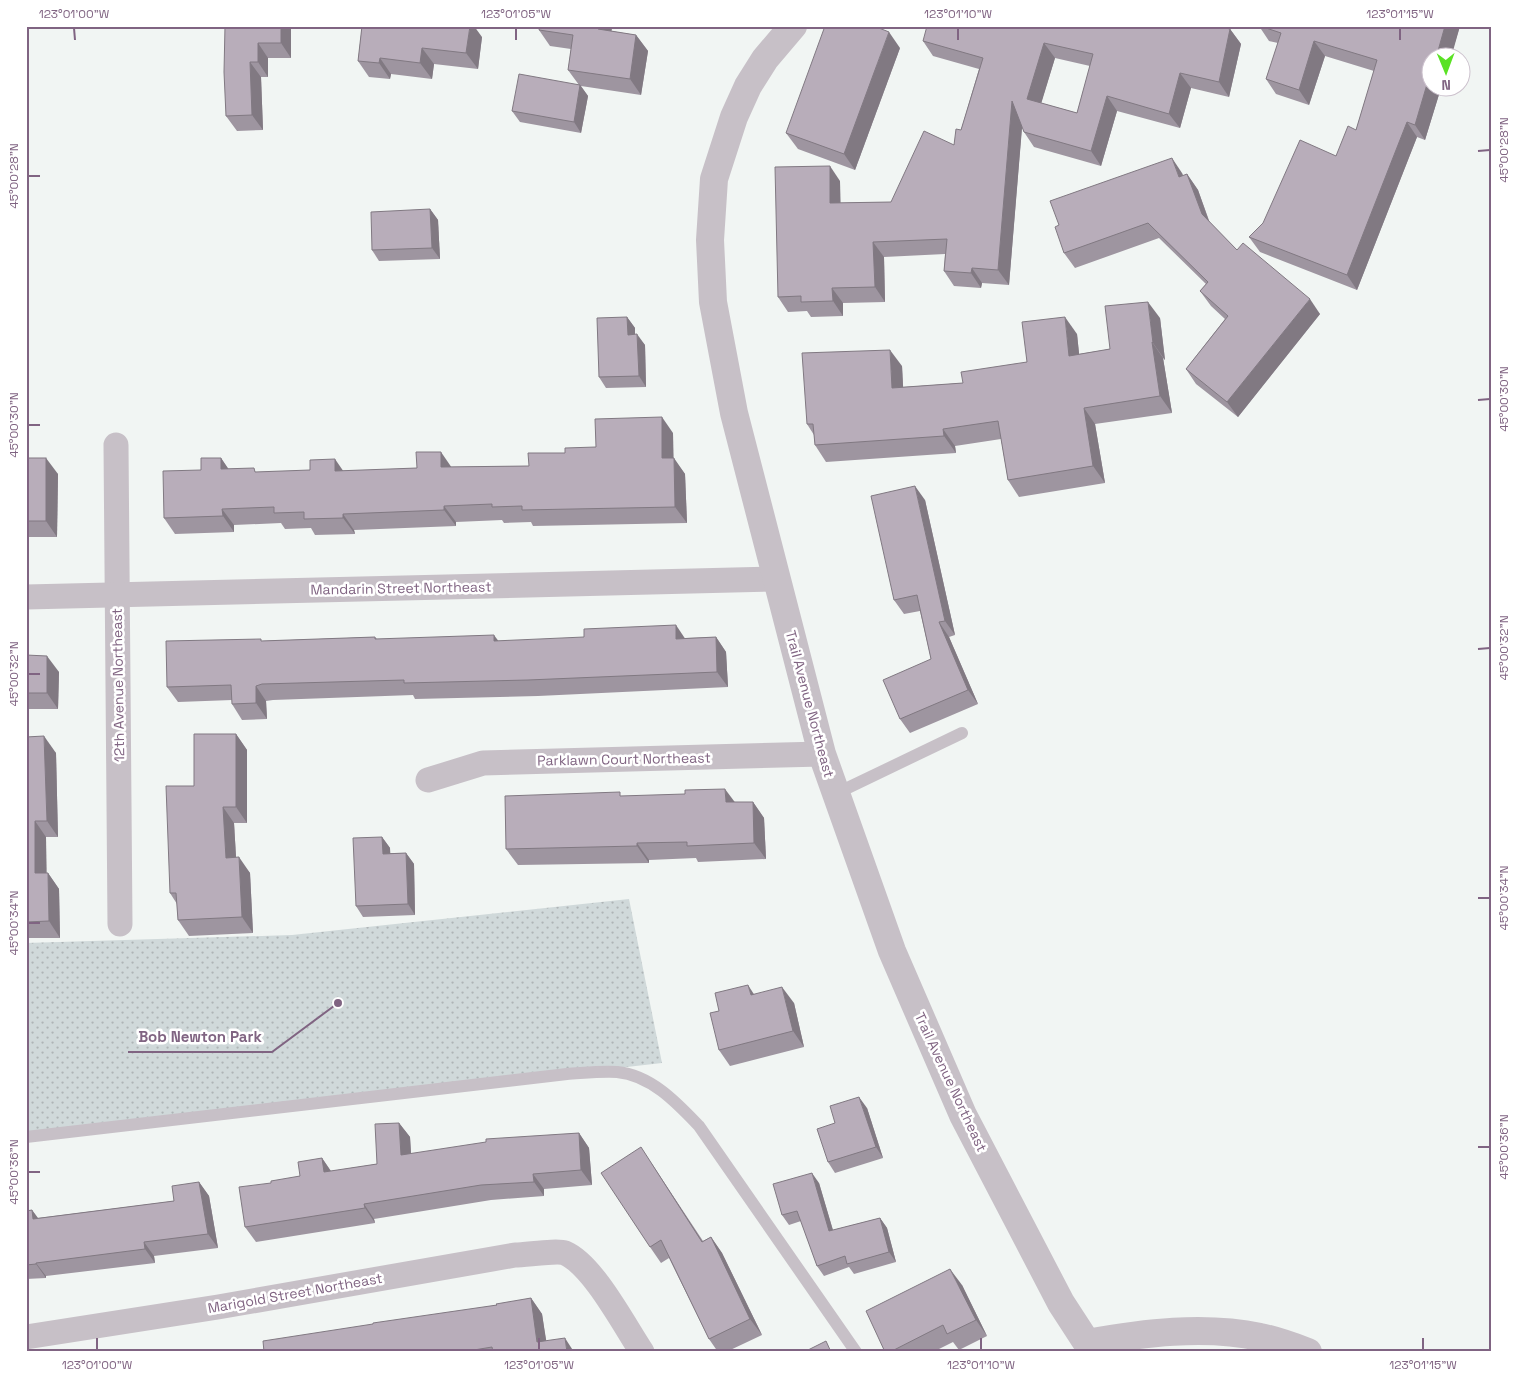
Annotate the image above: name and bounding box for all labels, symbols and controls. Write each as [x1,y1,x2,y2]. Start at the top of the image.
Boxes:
text: 123°01'00"W [39,6,110,22]
text: 123°01'05"W [481,6,552,22]
text: 123°01'10"W [924,6,993,22]
text: 123°01'15"W [1366,6,1434,22]
north arrow [1420,48,1470,98]
text: N [1441,76,1451,94]
text: 45°00'28"N [1496,117,1512,183]
text: 45°00'28"N [6,143,22,209]
text: 45°00'30"N [1496,366,1512,432]
text: 45°00'30"N [6,392,22,458]
street label: Mandarin Street Northeast [310,577,492,599]
street label: 12th Avenue Northeast [108,608,128,762]
text: 45°00'32"N [1496,615,1512,681]
street label: Trail Avenue Northeast [782,628,838,780]
text: 45°00'32"N [6,641,22,707]
street label: Parklawn Court Northeast [537,748,711,770]
text: 45°00'34"N [1496,865,1512,931]
text: 45°00'34"N [6,890,22,956]
street label: Trail Avenue Northeast [911,1009,991,1155]
callout: Bob Newton Park [128,1022,272,1052]
text: Bob Newton Park [138,1027,262,1046]
text: 45°00'36"N [1496,1114,1512,1180]
text: 45°00'36"N [6,1139,22,1205]
street label: Marigold Street Northeast [206,1269,384,1317]
text: 123°01'00"W [62,1357,133,1373]
text: 123°01'05"W [504,1357,575,1373]
text: 123°01'10"W [947,1357,1016,1373]
text: 123°01'15"W [1389,1357,1457,1373]

